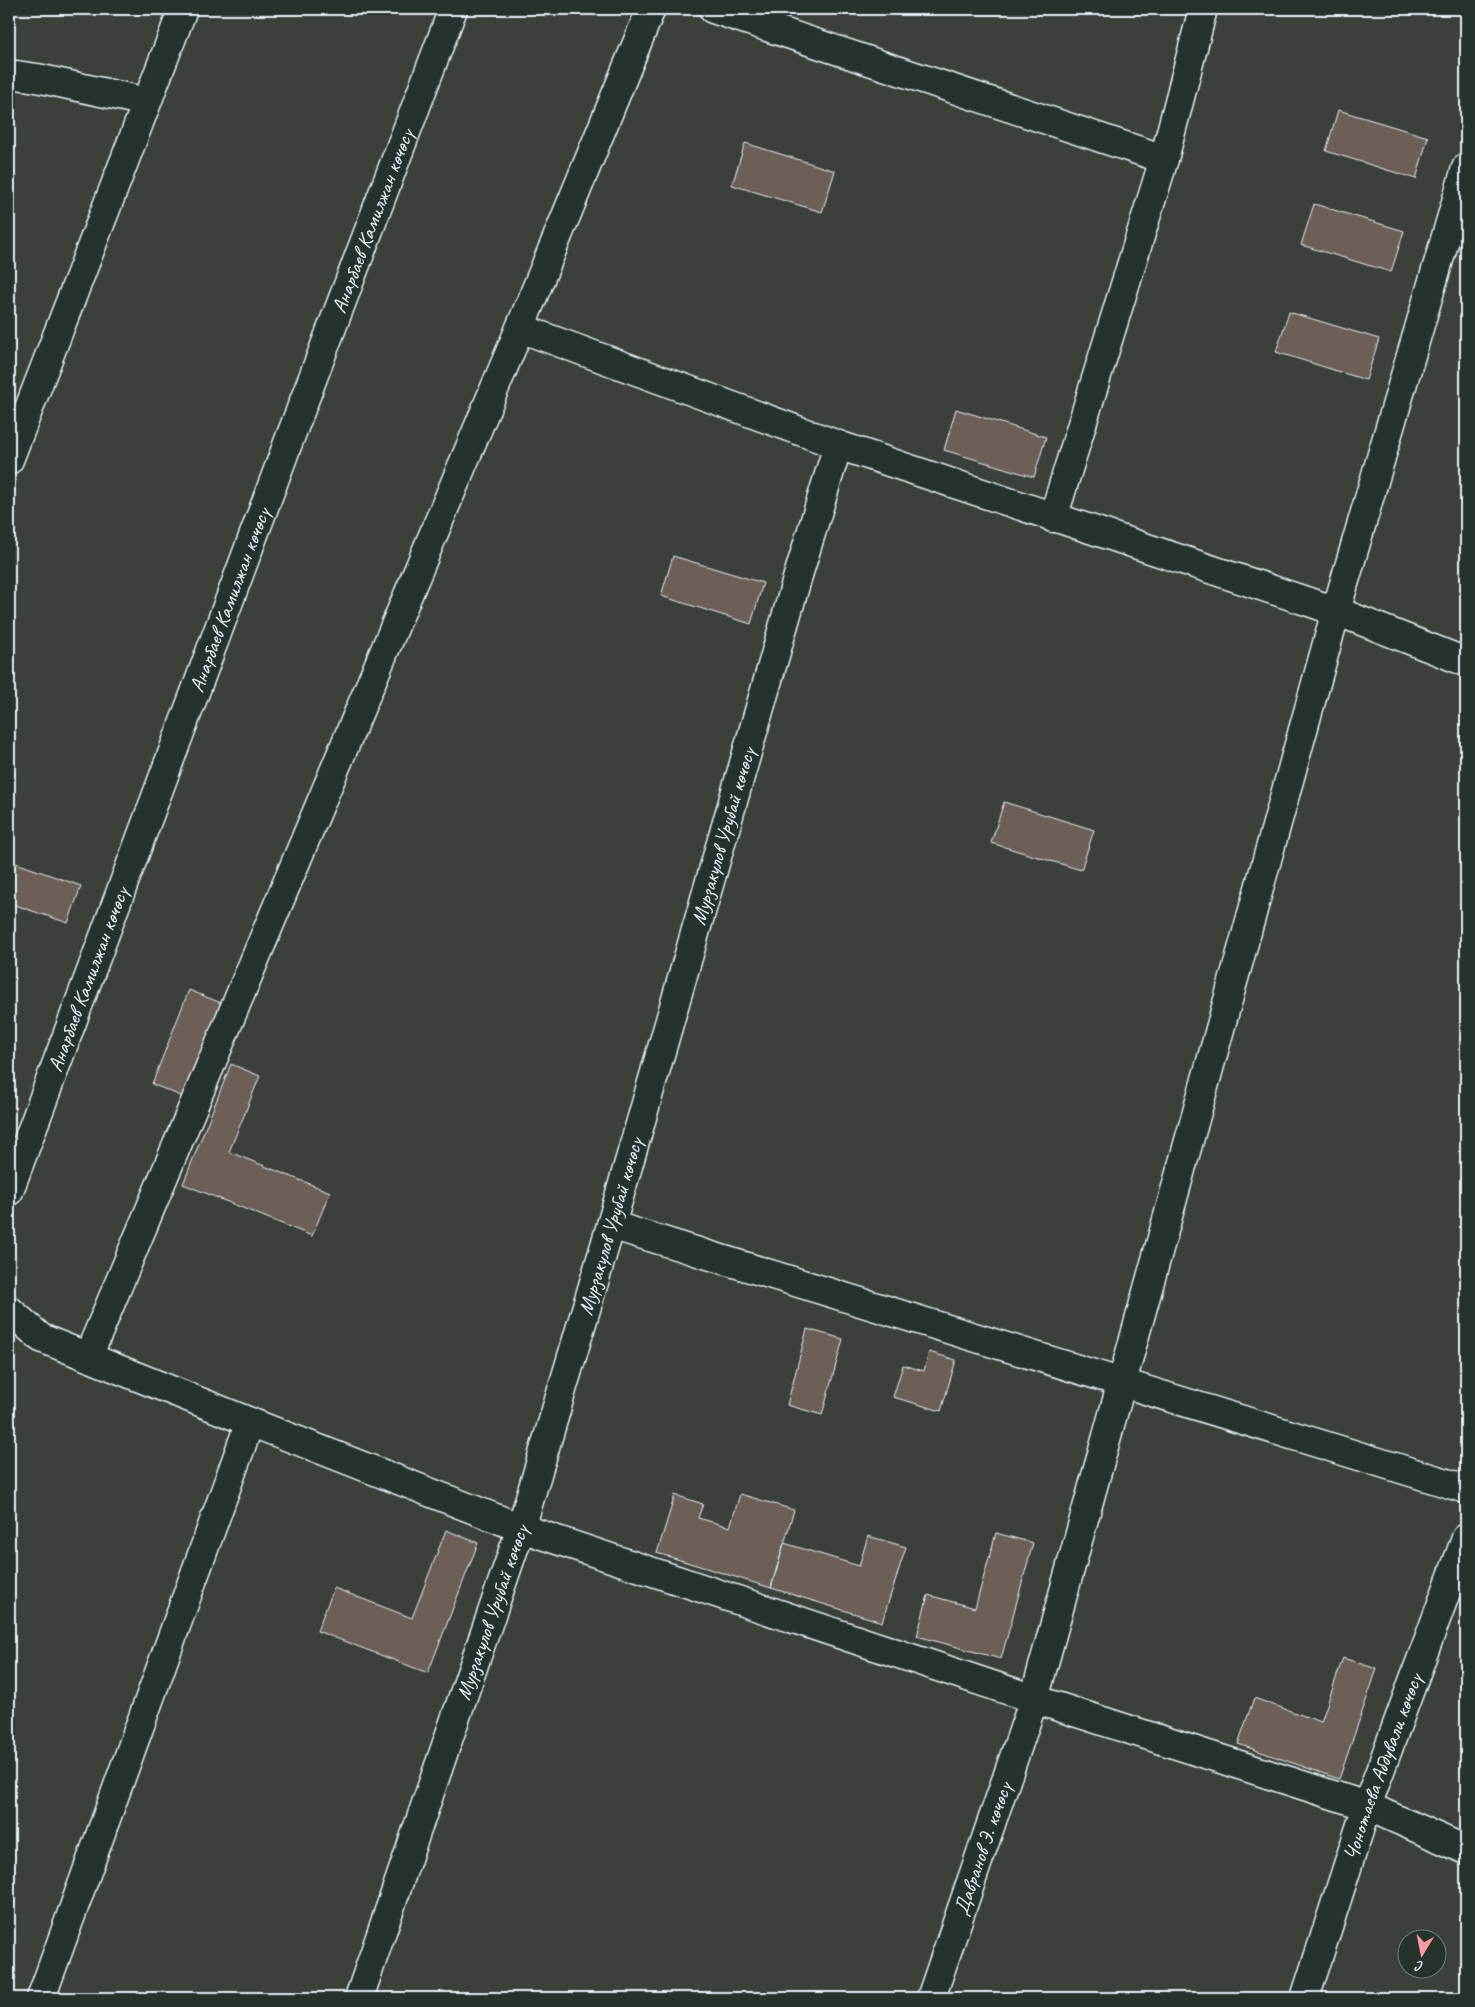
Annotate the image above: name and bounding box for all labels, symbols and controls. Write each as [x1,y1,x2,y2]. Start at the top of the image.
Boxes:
street label: Анарбаев Камилжан көчөсү [326,123,420,317]
street label: Анарбаев Камилжан көчөсү [183,502,277,696]
street label: Мурзакулов Урубай көчөсү [685,742,761,928]
street label: Анарбаев Камилжан көчөсү [42,881,135,1075]
street label: Мурзакулов Урубай көчөсү [572,1132,649,1318]
street label: Мурзакулов Урубай көчөсү [450,1519,535,1703]
street label: Чонотаева Абдували көчөсү [1337,1668,1429,1863]
street label: Давранов Э. көчөсү [948,1777,1018,1919]
north arrow [1398,1930,1448,1980]
text: С [1413,1957,1425,1975]

